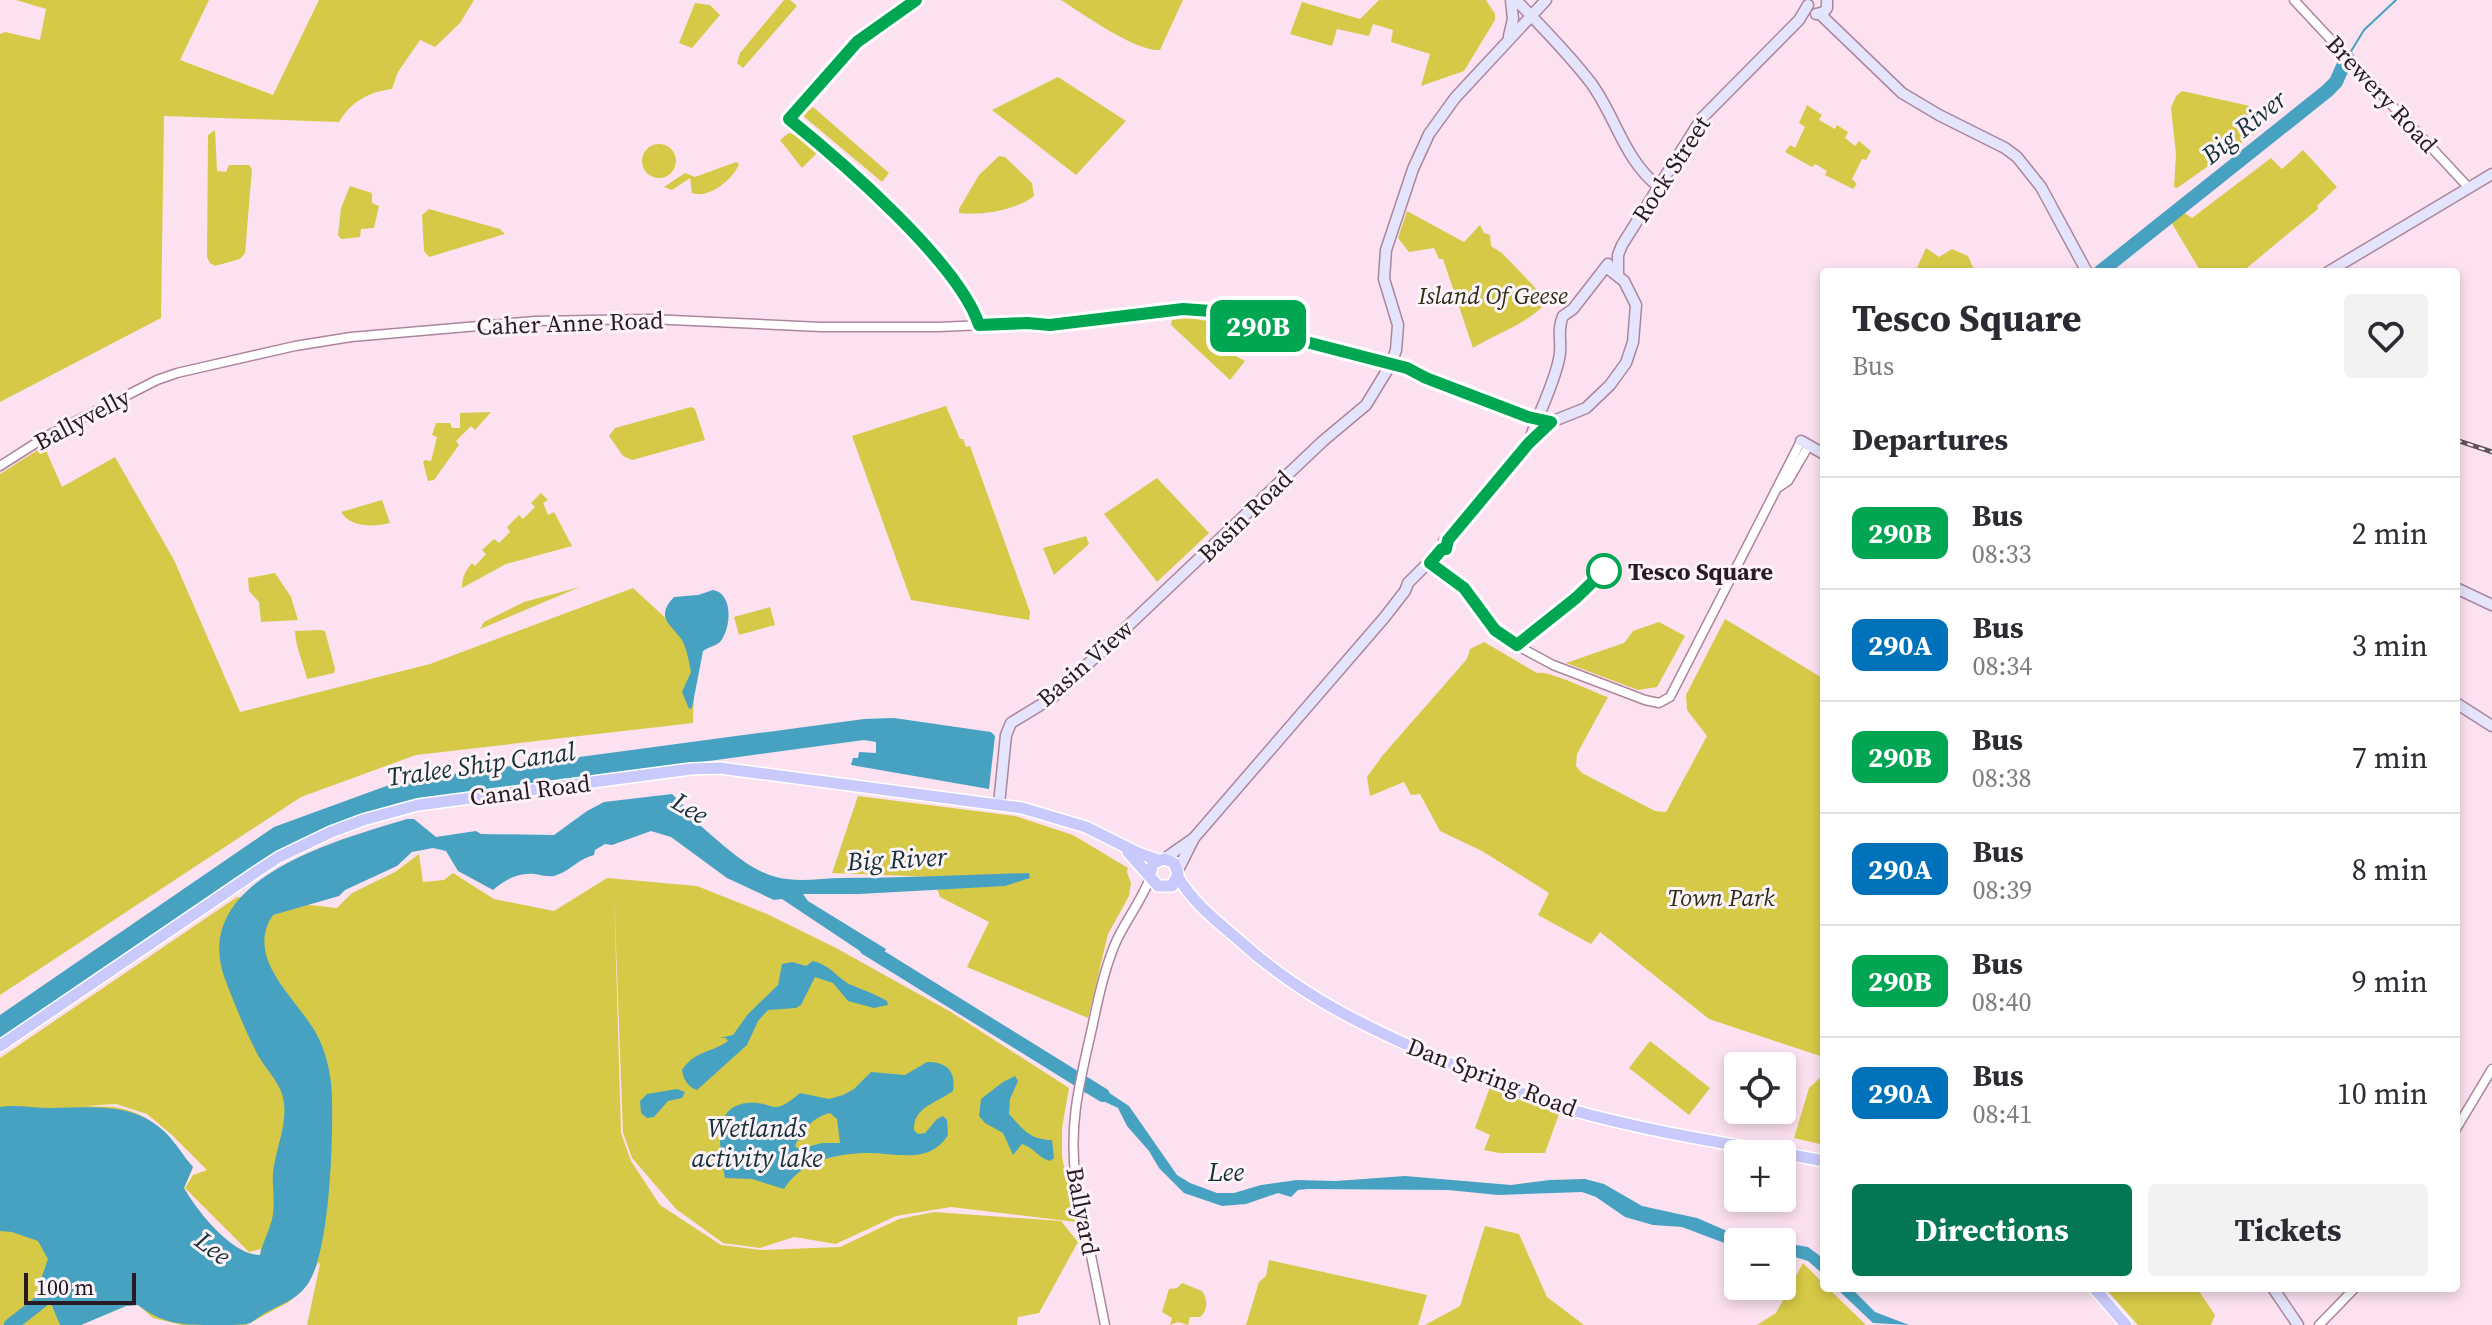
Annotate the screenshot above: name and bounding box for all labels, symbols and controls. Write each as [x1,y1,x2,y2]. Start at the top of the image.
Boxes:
street label: Brewery Road [2319,28,2445,160]
water label: Big River [2193,81,2295,173]
street label: Rock Street [1624,109,1718,229]
park label: Island Of Geese [1417,279,1568,312]
text: Tesco Square [1852,292,2082,344]
button: heart [2344,294,2428,378]
line badge: 290B [1202,300,1314,352]
street label: Caher Anne Road [476,303,664,343]
text: 290B [1226,307,1290,345]
text: Bus [1852,348,1894,384]
street label: Ballyvelly [28,380,136,458]
text: Departures [1852,419,2008,460]
street label: Basin Road [1191,462,1300,569]
text: Bus [1972,495,2023,536]
text: 2 min [2352,513,2428,554]
text: 290B [1868,514,1932,552]
text: 08:33 [1972,536,2032,572]
marker: Tesco Square [1587,554,1621,588]
place label: Tesco Square [1628,555,1773,588]
text: Bus [1972,607,2024,648]
street label: Basin View [1030,612,1141,714]
text: 3 min [2352,625,2428,666]
text: 290A [1868,626,1932,664]
text: 08:34 [1972,648,2032,684]
text: Bus [1972,719,2023,760]
water label: Tralee Ship Canal [385,733,578,795]
text: 7 min [2352,737,2428,778]
text: 290B [1868,738,1932,776]
text: 08:38 [1972,760,2032,796]
street label: Canal Road [468,766,593,814]
water label: Lee [665,783,715,833]
text: Bus [1972,831,2024,872]
water label: Big River [845,838,949,880]
text: 8 min [2352,849,2428,890]
text: 290A [1868,850,1932,888]
text: 08:39 [1972,872,2032,908]
park label: Town Park [1667,881,1775,914]
text: Bus [1972,943,2023,984]
text: 9 min [2352,961,2428,1002]
text: 290B [1868,962,1932,1000]
text: 08:40 [1972,984,2032,1020]
street label: Dan Spring Road [1402,1029,1582,1125]
map controls [1724,1052,1796,1300]
button: locate [1724,1052,1796,1124]
text: Bus [1972,1055,2024,1096]
text: 10 min [2337,1073,2428,1114]
text: 290A [1868,1074,1932,1112]
text: 08:41 [1972,1096,2032,1132]
water label: Wetlands activity lake [691,1110,823,1176]
button: + [1724,1140,1796,1212]
water label: Lee [1207,1154,1244,1190]
street label: Ballyard [1058,1164,1108,1258]
button: Directions [1852,1184,2132,1276]
button: Tickets [2148,1184,2428,1276]
water label: Lee [187,1222,239,1273]
button: − [1724,1228,1796,1300]
scale bar [24,1269,136,1305]
text: 100 m [36,1272,94,1302]

